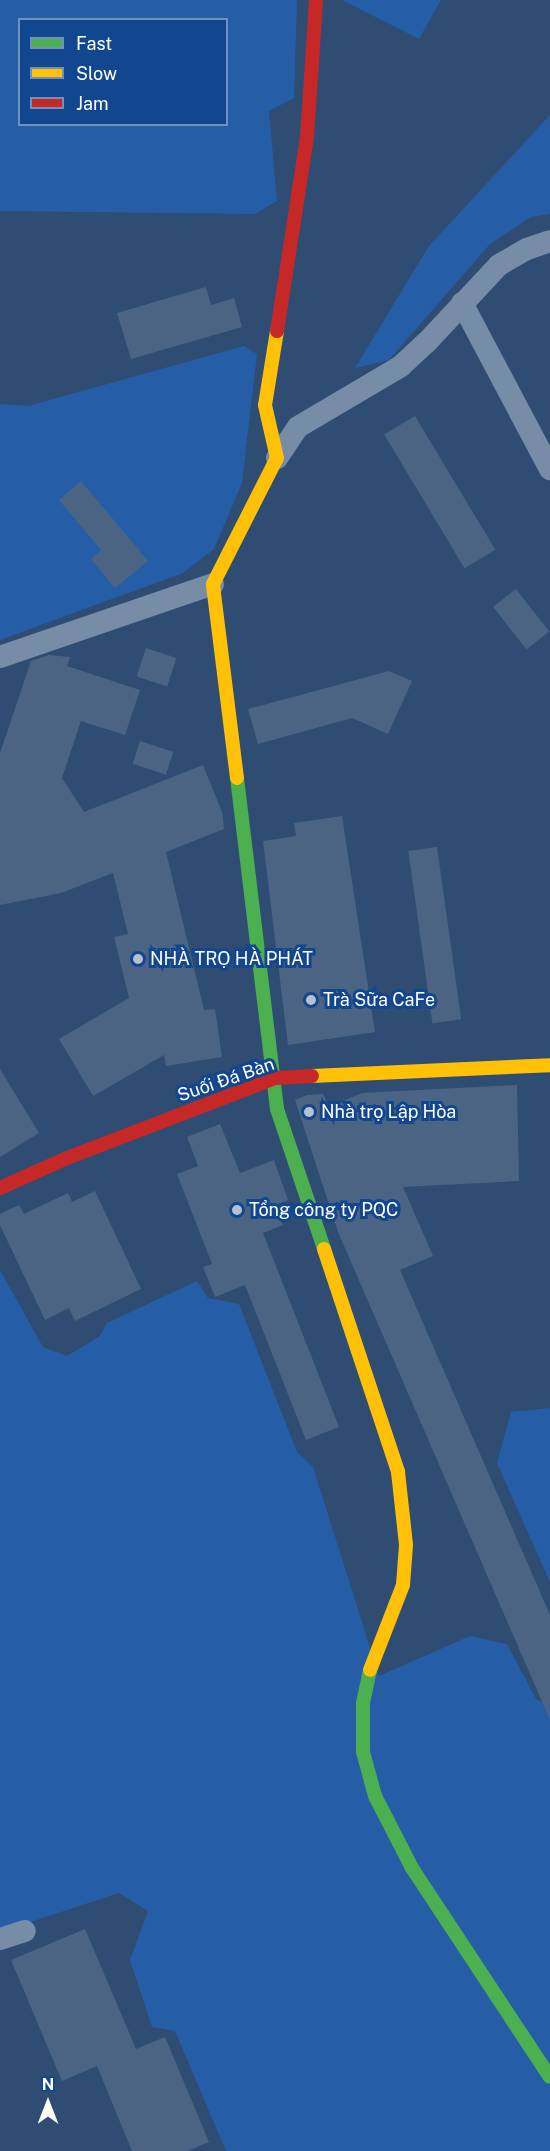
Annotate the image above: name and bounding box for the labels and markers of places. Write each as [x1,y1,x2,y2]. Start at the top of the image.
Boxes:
place label: NHÀ TRỌ HÀ PHÁT [150,948,313,970]
marker: NHÀ TRỌ HÀ PHÁT [131,952,145,966]
place label: Trà Sữa CaFe [323,989,435,1011]
marker: Trà Sữa CaFe [304,993,318,1007]
place label: Nhà trọ Lập Hòa [321,1101,457,1123]
marker: Nhà trọ Lập Hòa [302,1105,316,1119]
place label: Tổng công ty PQC [249,1199,399,1221]
marker: Tổng công ty PQC [230,1203,244,1217]

